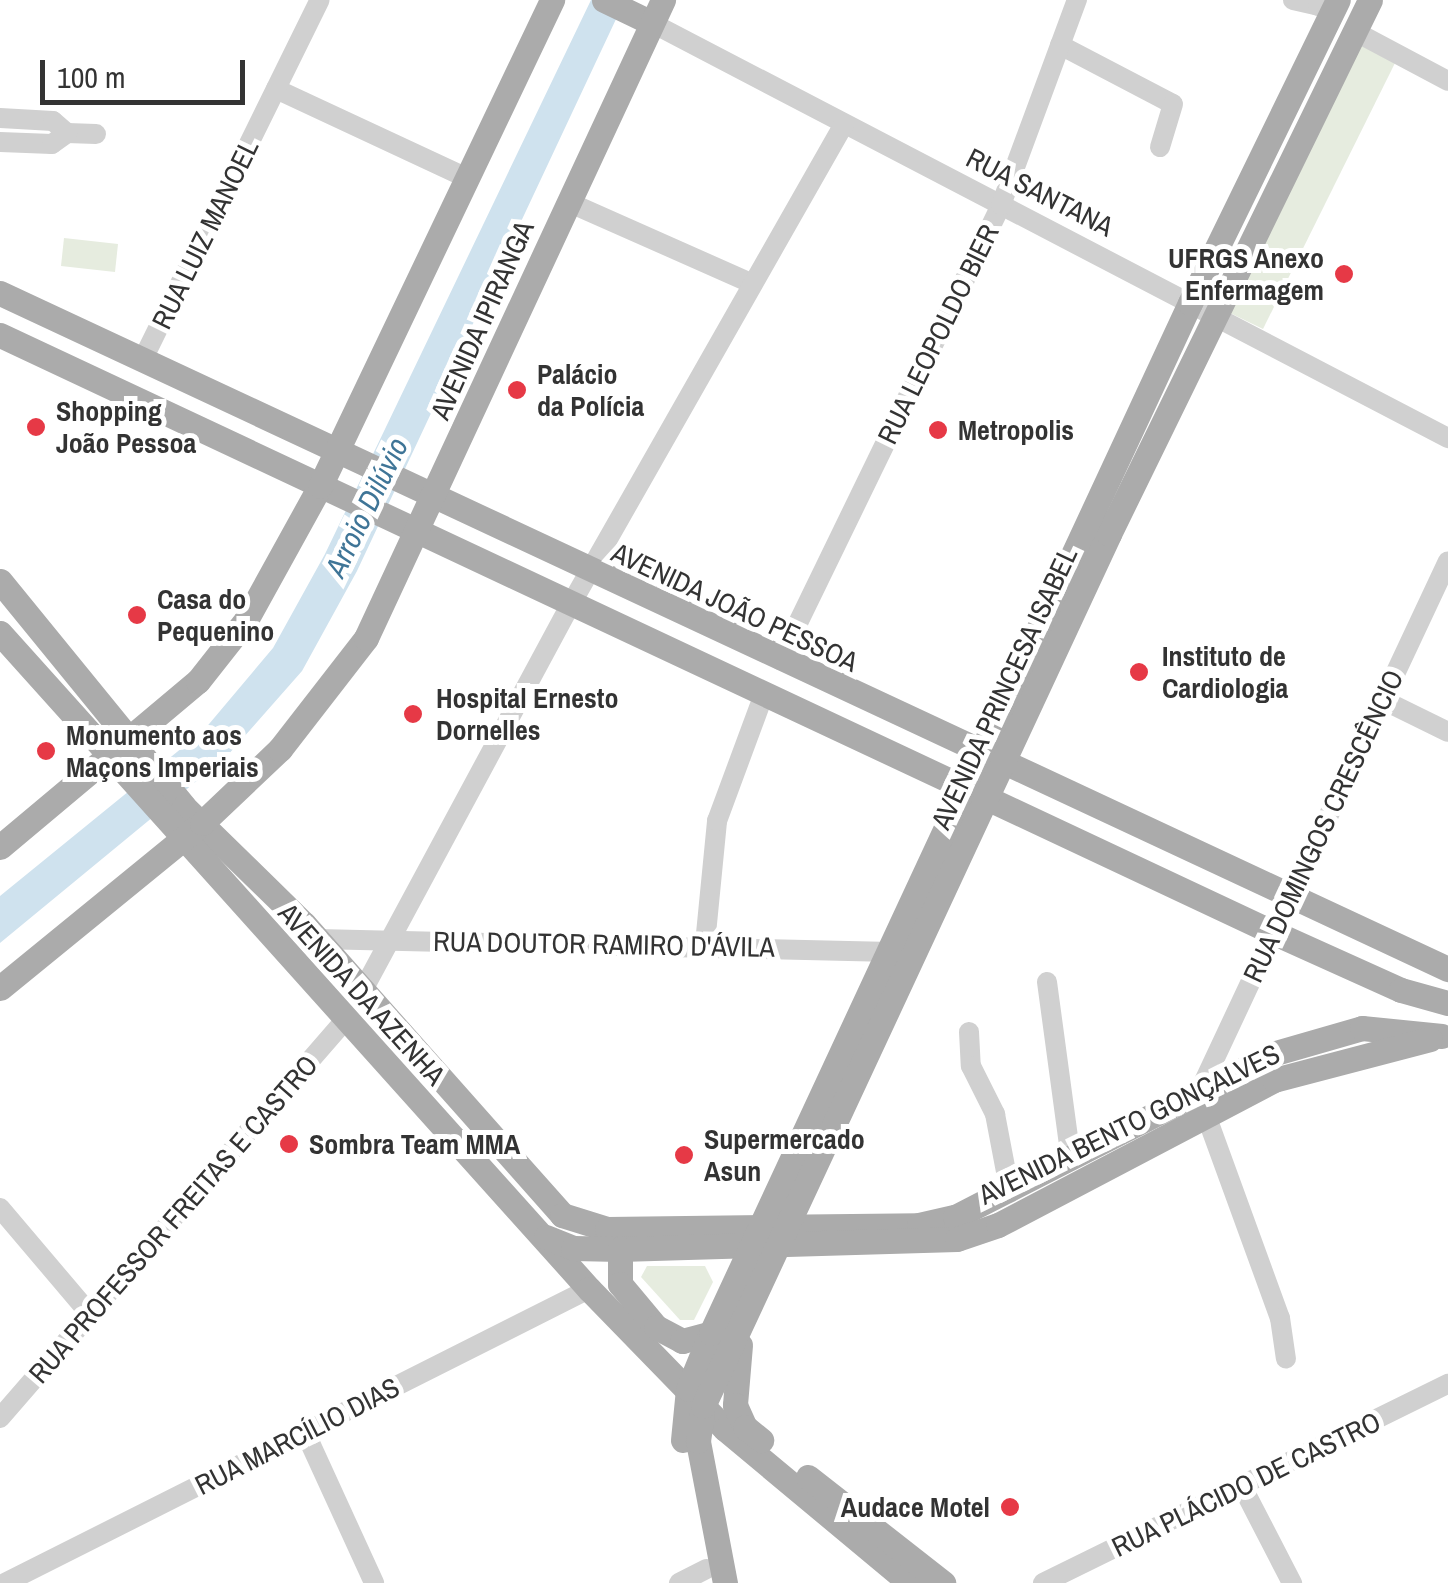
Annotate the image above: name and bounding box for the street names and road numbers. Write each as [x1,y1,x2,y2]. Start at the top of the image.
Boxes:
street label: RUA LUIZ MANOEL [144,133,266,335]
street label: RUA SANTANA [960,140,1120,244]
street label: AVENIDA IPIRANGA [423,215,541,425]
street label: RUA LEOPOLDO BIER [870,218,1006,450]
street label: AVENIDA JOÃO PESSOA [606,535,864,679]
street label: AVENIDA PRINCESA ISABEL [923,541,1085,835]
street label: RUA DOMINGOS CRESCÊNCIO [1236,664,1410,988]
street label: AVENIDA DA AZENHA [270,895,454,1093]
street label: RUA DOUTOR RAMIRO D'ÁVILA [432,924,776,964]
street label: AVENIDA BENTO GONÇALVES [973,1036,1285,1212]
street label: RUA PROFESSOR FREITAS E CASTRO [21,1048,325,1390]
street label: RUA MARCÍLIO DIAS [189,1370,405,1502]
street label: RUA PLÁCIDO DE CASTRO [1106,1404,1386,1564]

